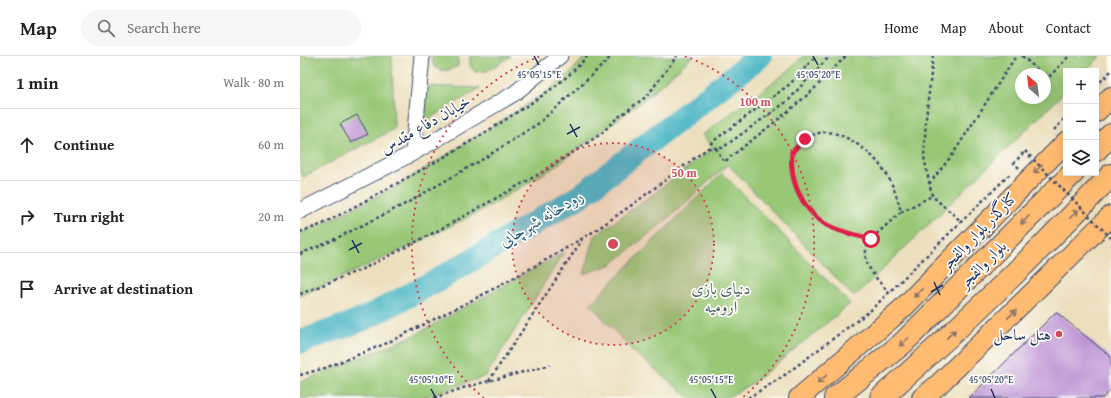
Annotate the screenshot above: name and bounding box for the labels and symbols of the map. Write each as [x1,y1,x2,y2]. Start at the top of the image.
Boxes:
text: 45°05'15"E [517,67,561,82]
text: 45°05'20"E [796,67,840,82]
north arrow [1015,68,1051,104]
street label: خیابان دفاع مقدس [375,88,476,161]
text: 100 m [739,93,772,110]
route end [796,130,814,148]
text: 50 m [671,164,697,181]
one-way arrow [1034,164,1043,174]
water label: رودخانه شهرچایی [494,182,588,253]
street label: کنارگذر بلوار والفجر [936,188,1020,274]
one-way arrow [1069,209,1079,219]
one-way arrow [1020,215,1030,225]
route start [862,230,880,248]
street label: بلوار والفجر [954,236,1010,292]
centre of rings [606,237,620,251]
park label: دنیای بازی ارومیه [692,276,751,318]
one-way arrow [914,288,923,298]
one-way arrow [1007,309,1017,319]
place label: هتل ساحل [993,322,1051,346]
one-way arrow [946,329,956,339]
marker: هتل ساحل [1054,329,1064,339]
one-way arrow [899,337,909,347]
text: 45°05'10"E [409,372,453,387]
text: 45°05'15"E [689,372,733,387]
text: 45°05'20"E [969,372,1013,387]
one-way arrow [816,375,827,384]

